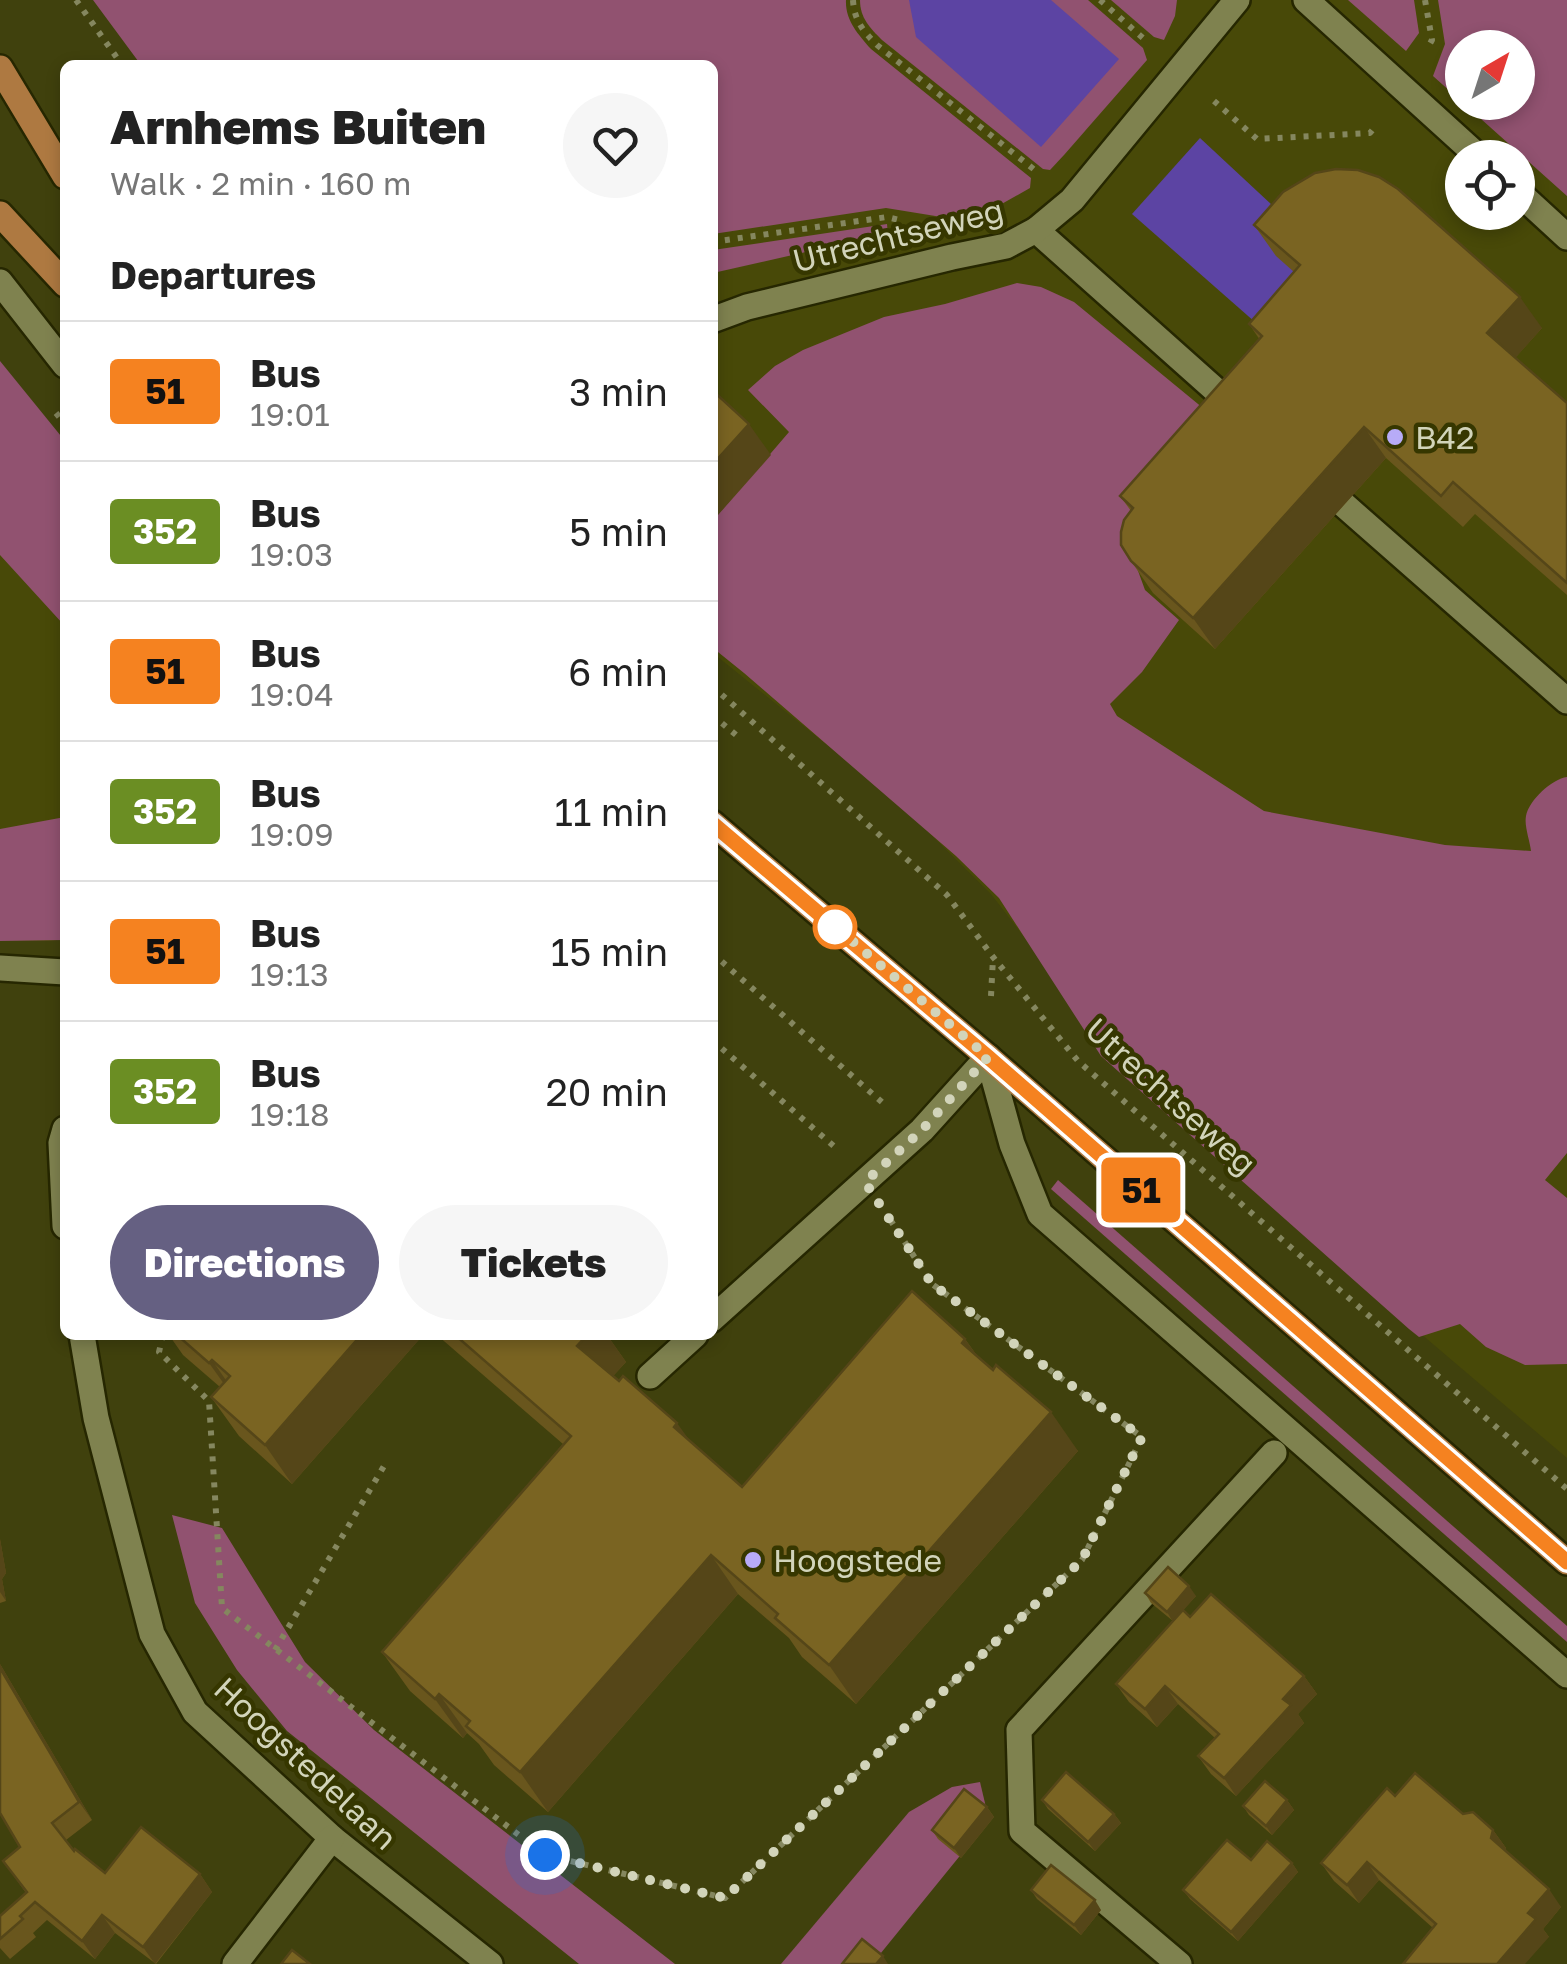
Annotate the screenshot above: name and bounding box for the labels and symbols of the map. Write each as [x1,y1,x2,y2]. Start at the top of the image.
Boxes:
north arrow [1445,30,1535,120]
street label: Utrechtseweg [789,190,1007,280]
place label: B42 [1415,418,1475,456]
marker: B42 [1384,426,1406,448]
unlabelled marker [814,906,856,948]
street label: Utrechtseweg [1078,1010,1264,1182]
line badge: 51 [1096,1158,1186,1222]
place label: Hoogstede [773,1541,942,1579]
marker: Hoogstede [742,1549,764,1571]
street label: Hoogstedelaan [207,1669,405,1857]
your location [520,1830,570,1880]

